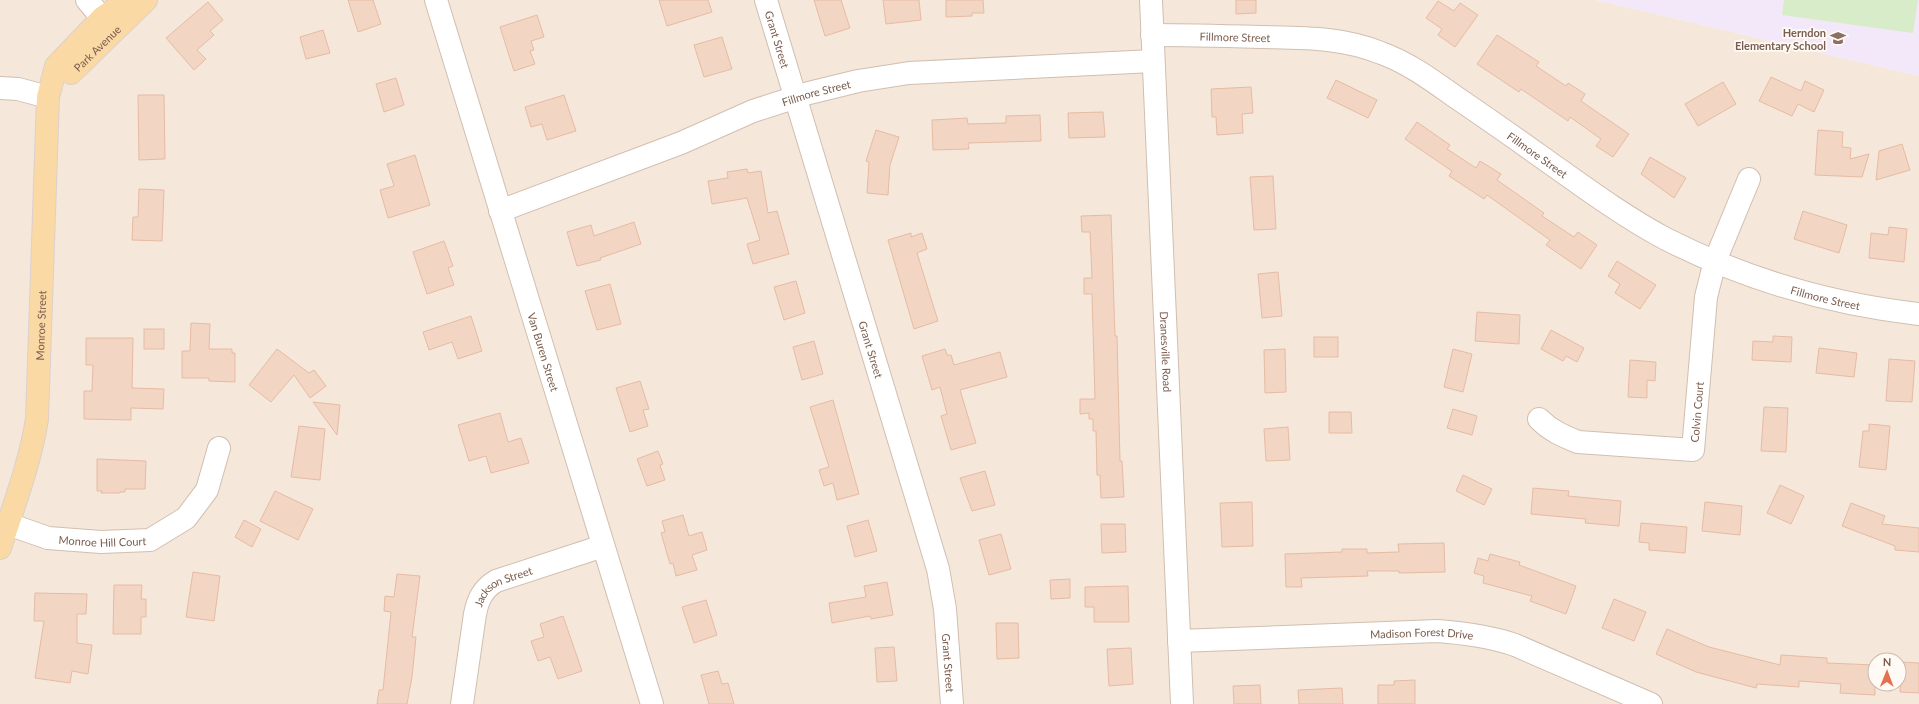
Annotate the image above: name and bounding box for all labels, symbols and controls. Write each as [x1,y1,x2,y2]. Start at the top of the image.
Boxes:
street label: Grant Street [763,9,793,70]
street label: Park Avenue [71,22,123,74]
place label: Herndon Elementary School [1735,26,1826,52]
street label: Fillmore Street [1199,29,1271,44]
school or university icon: Herndon Elementary School [1829,29,1847,47]
street label: Fillmore Street [780,77,852,108]
street label: Fillmore Street [1505,129,1570,180]
street label: Fillmore Street [1789,283,1861,312]
street label: Monroe Street [33,290,48,361]
street label: Van Buren Street [526,311,562,393]
street label: Dranesville Road [1158,311,1175,392]
street label: Grant Street [857,319,886,380]
street label: Colvin Court [1687,381,1705,443]
street label: Monroe Hill Court [58,532,147,549]
street label: Jackson Street [471,563,534,608]
street label: Madison Forest Drive [1370,624,1475,641]
street label: Grant Street [940,633,958,693]
north arrow [1867,652,1907,692]
text: N [1883,655,1892,668]

